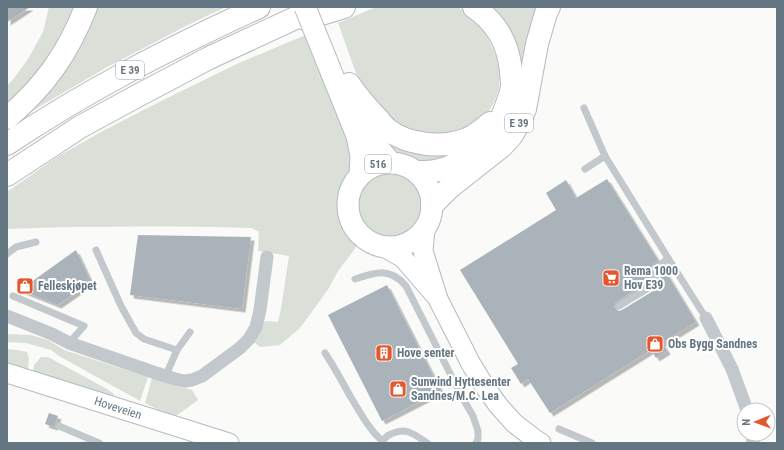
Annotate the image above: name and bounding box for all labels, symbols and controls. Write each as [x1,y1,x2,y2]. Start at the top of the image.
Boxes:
road number: E 39 [116,61,144,79]
road number: E 39 [505,114,533,132]
road number: 516 [365,155,391,173]
place label: Rema 1000 Hov E39 [624,264,678,292]
supermarket icon: Rema 1000 Hov E39 [601,268,621,288]
shop icon: Felleskjøpet [15,276,35,296]
place label: Felleskjøpet [38,279,97,293]
shop icon: Obs Bygg Sandnes [645,334,665,354]
place label: Obs Bygg Sandnes [668,337,758,351]
building icon: Hove senter [374,343,394,363]
place label: Hove senter [397,346,455,360]
place label: Sunwind Hyttesenter Sandnes/M.C. Lea [411,375,511,403]
shop icon: Sunwind Hyttesenter Sandnes/M.C. Lea [388,379,408,399]
street label: Hoveveien [93,394,144,422]
north arrow [736,402,776,442]
text: N [740,418,753,426]

